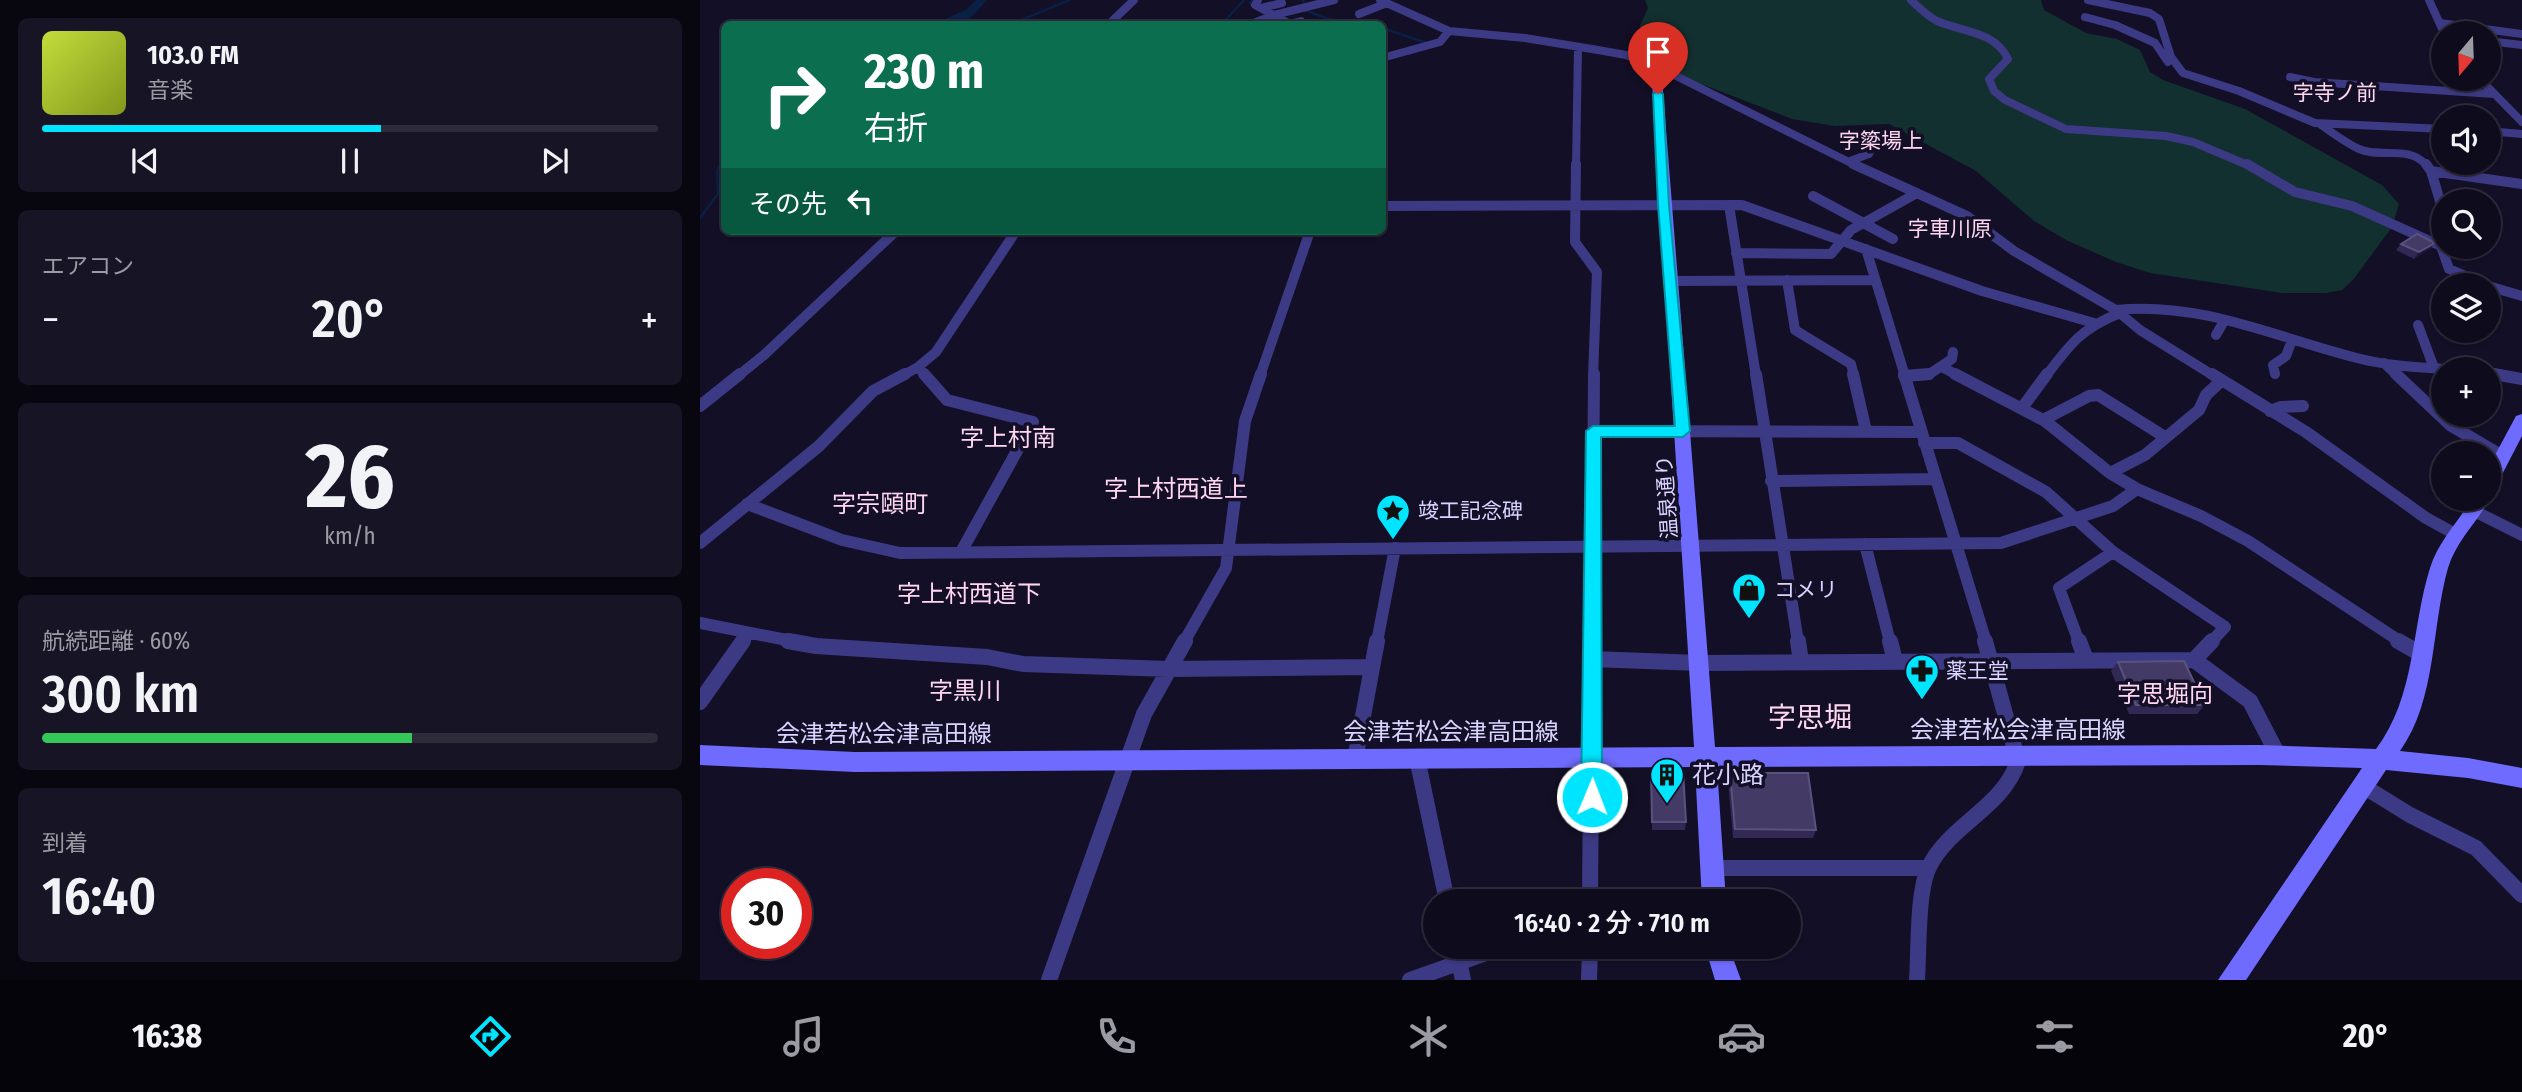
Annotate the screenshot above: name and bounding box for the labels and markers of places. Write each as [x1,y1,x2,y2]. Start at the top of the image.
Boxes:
pin [1628,22,1688,94]
place icon: 竣工記念碑 [1374,492,1412,541]
place label: 竣工記念碑 [1418,498,1523,524]
shop icon: コメリ [1730,571,1768,620]
place label: コメリ [1774,577,1837,603]
pharmacy icon: 薬王堂 [1903,652,1941,701]
place label: 薬王堂 [1946,658,2009,684]
building icon: 花小路 [1648,756,1686,805]
place label: 花小路 [1692,761,1764,789]

